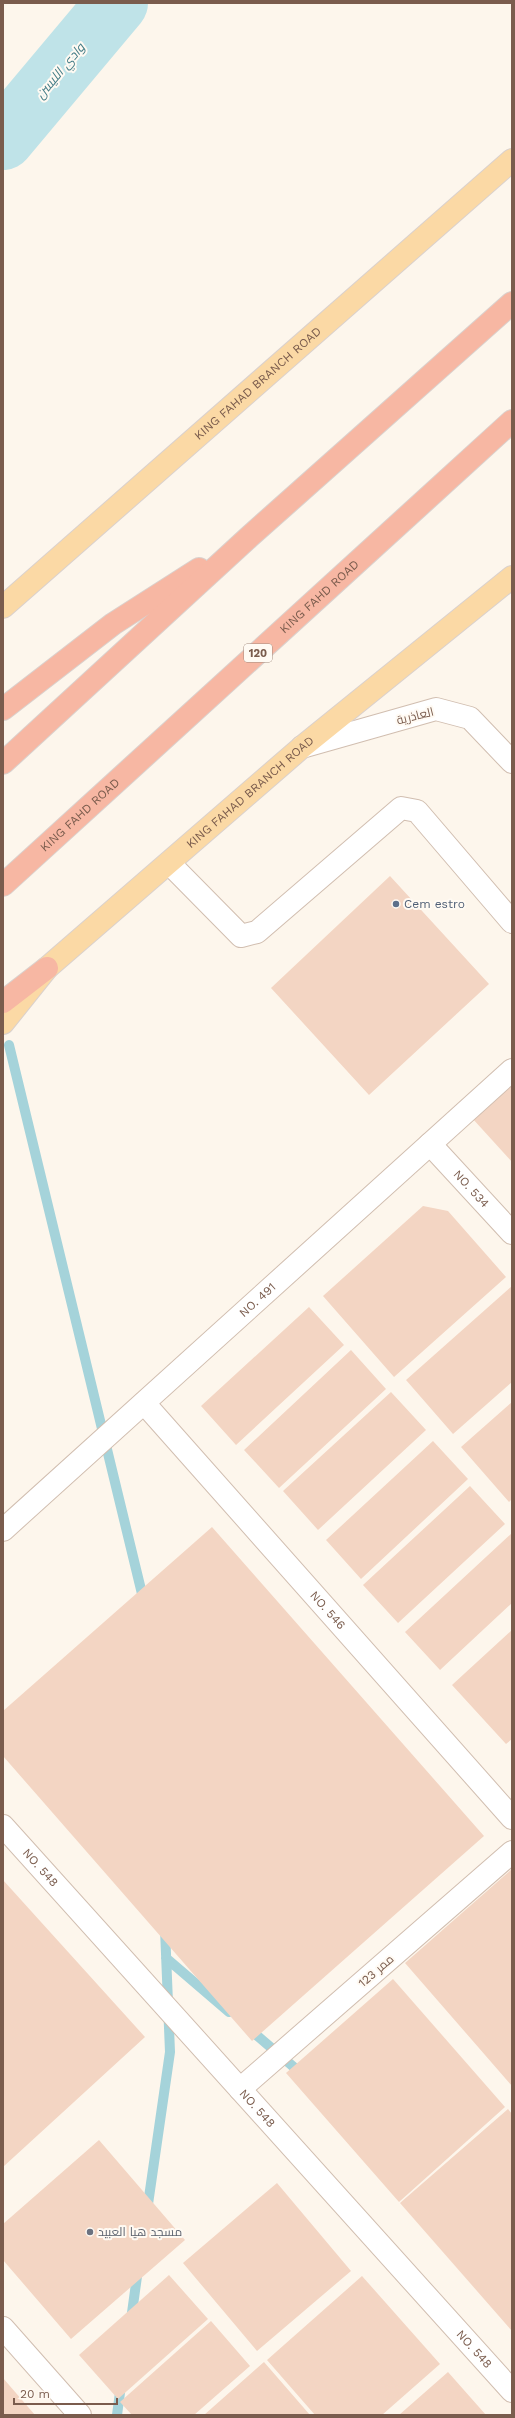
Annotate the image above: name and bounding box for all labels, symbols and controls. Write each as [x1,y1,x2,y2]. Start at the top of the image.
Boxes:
water label: وادي الليسن [32,40,90,104]
street label: KING FAHAD BRANCH ROAD [192,324,324,443]
street label: KING FAHD ROAD [277,557,362,636]
road number: 120 [244,644,272,662]
street label: العاذرية [395,705,435,727]
street label: KING FAHAD BRANCH ROAD [183,733,317,851]
street label: KING FAHD ROAD [37,775,122,855]
place label: Cem estro [404,897,465,911]
marker: Cem estro [391,899,401,909]
street label: NO. 534 [451,1167,492,1211]
street label: NO. 491 [236,1280,279,1320]
street label: NO. 546 [307,1588,348,1632]
street label: NO. 548 [20,1846,61,1890]
street label: ممر 123 [355,1952,397,1990]
street label: NO. 548 [237,2086,278,2130]
place label: مسجد هيا العبيد [98,2225,182,2239]
marker: مسجد هيا العبيد [85,2227,95,2237]
street label: NO. 548 [453,2327,495,2371]
scale bar [14,2380,117,2406]
text: 20 m [20,2387,50,2401]

